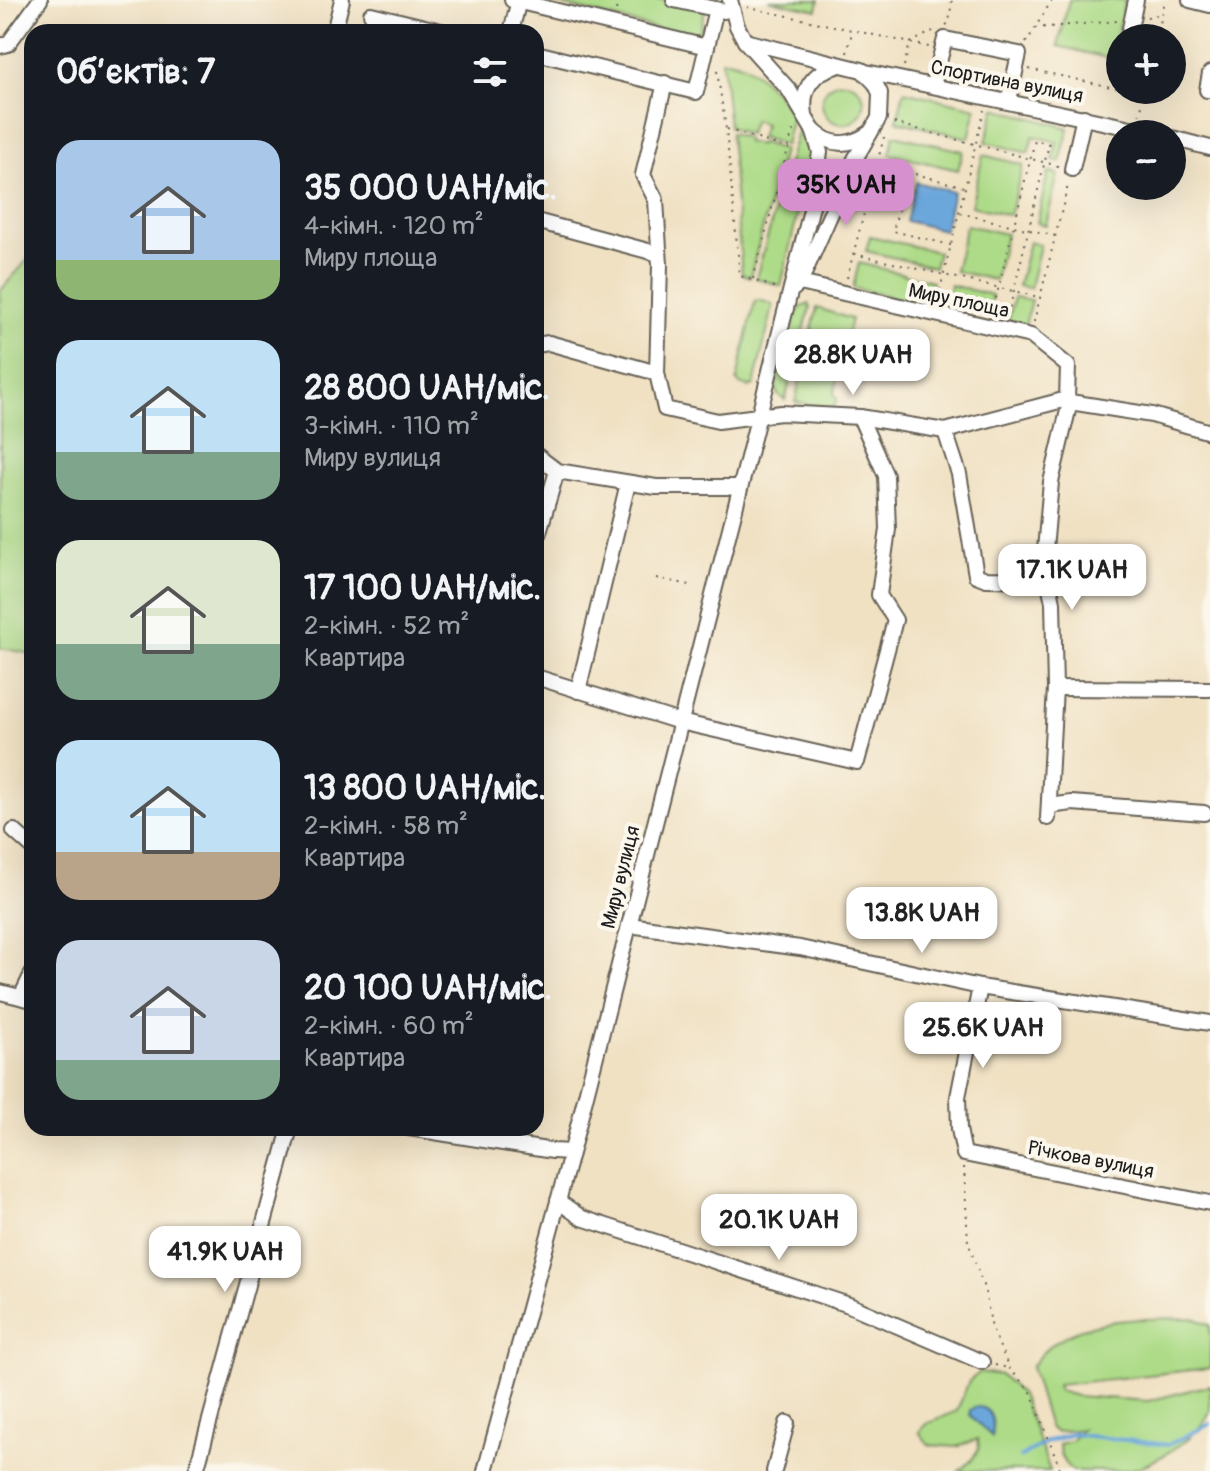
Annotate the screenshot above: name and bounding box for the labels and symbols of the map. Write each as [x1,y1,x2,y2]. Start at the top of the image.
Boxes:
street label: Спортивна вулиця [929,54,1085,109]
pin: 35K UAH [772,159,920,227]
street label: Миру площа [906,278,1012,323]
pin: 28.8K UAH [761,329,945,397]
pin: 17.1K UAH [980,544,1164,612]
street label: Миру вулиця [596,823,645,931]
pin: 13.8K UAH [830,887,1014,955]
pin: 25.6K UAH [891,1002,1075,1070]
street label: Річкова вулиця [1026,1135,1156,1184]
pin: 20.1K UAH [687,1194,871,1262]
pin: 41.9K UAH [133,1226,317,1294]

